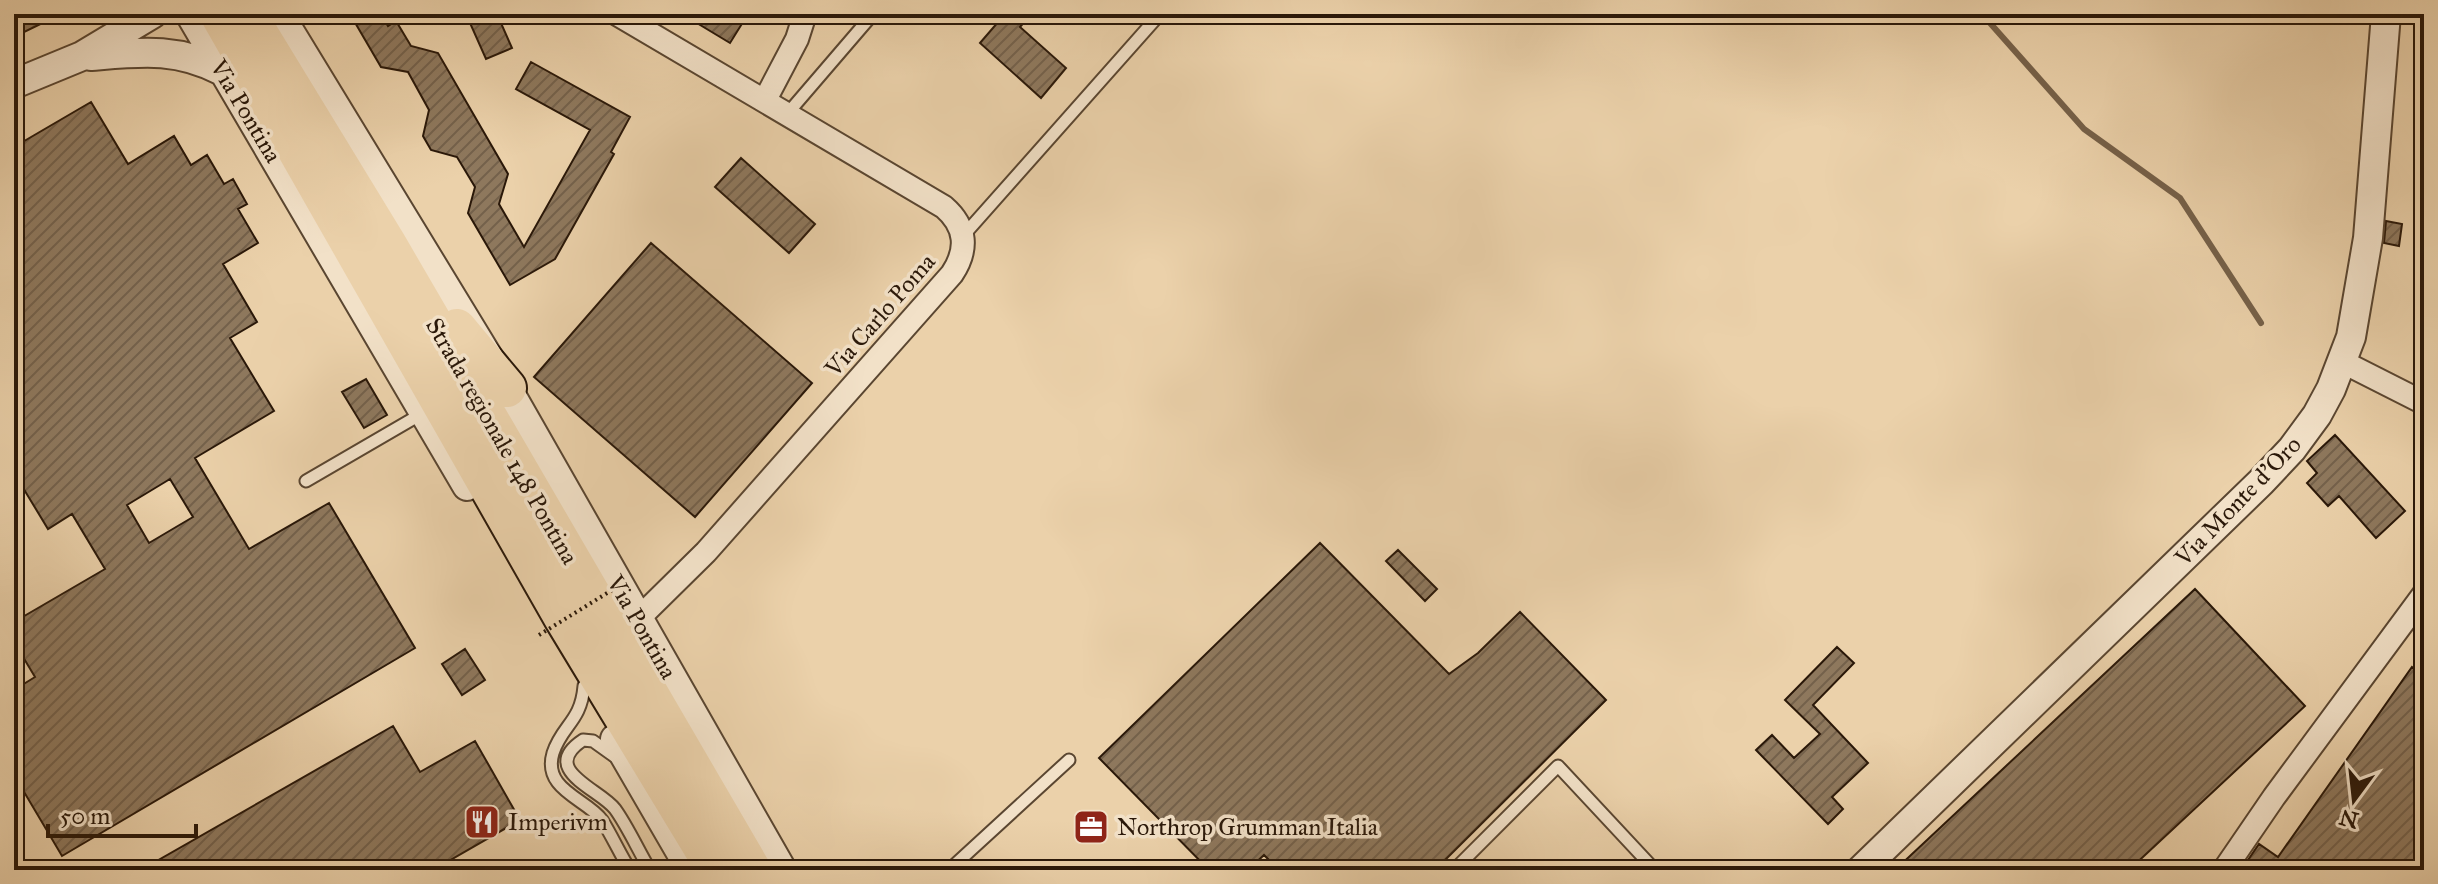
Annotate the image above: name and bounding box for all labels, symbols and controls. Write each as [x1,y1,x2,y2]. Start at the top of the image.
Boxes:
street label: Via Pontina [203,53,289,169]
street label: Via Carlo Poma [818,247,942,384]
street label: Strada regionale 148 Pontina [419,312,585,570]
street label: Via Monte d'Oro [2168,430,2308,573]
street label: Via Pontina [600,569,684,685]
north arrow [2314,760,2394,840]
scale bar [48,788,196,838]
text: 50 m [60,801,110,831]
restaurant icon: Imperivm [463,803,501,841]
text: N [2336,803,2361,834]
place label: Imperivm [508,807,608,837]
office icon: Northrop Grumman Italia [1072,808,1110,846]
place label: Northrop Grumman Italia [1117,812,1379,842]

